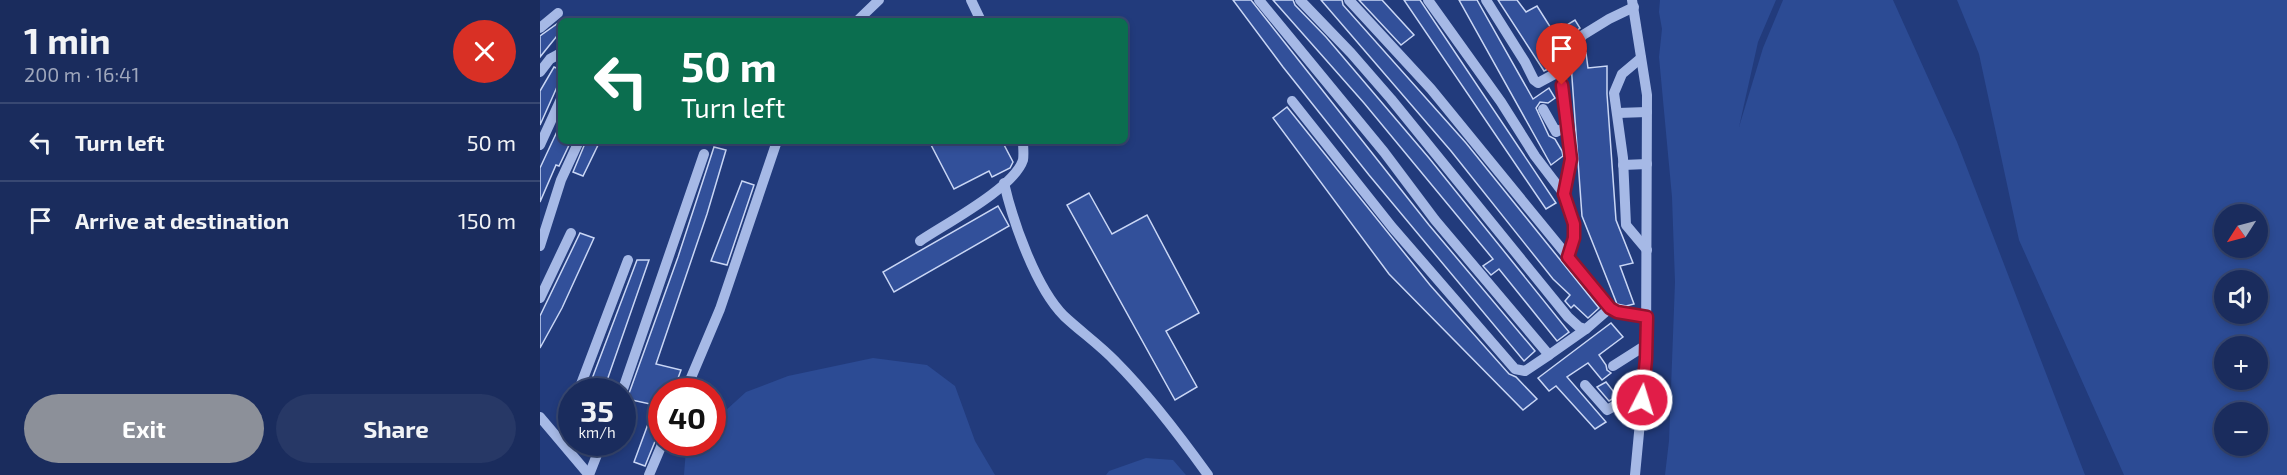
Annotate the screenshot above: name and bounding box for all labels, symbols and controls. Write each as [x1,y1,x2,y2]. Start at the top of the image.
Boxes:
text: 1 min [24,18,111,61]
button: close [453,20,516,83]
pin [1536,23,1587,85]
icon: arrive [1545,32,1578,65]
text: 50 m [681,40,777,90]
icon: left [582,42,660,120]
text: 200 m · 16:41 [24,62,139,86]
text: Turn left [681,91,785,123]
icon: left [24,126,57,159]
text: Turn left [75,129,164,155]
text: 50 m [467,129,516,155]
icon: arrive [24,204,57,237]
north arrow [2214,204,2268,258]
map controls [2214,204,2268,456]
text: Arrive at destination [75,207,289,233]
text: 150 m [458,207,516,233]
button: sound [2214,270,2268,324]
button: + [2214,336,2268,390]
position arrow [1610,368,1674,432]
speed limit sign: 40 [648,378,726,456]
text: 35 [580,392,614,428]
button: Exit [24,394,264,463]
button: Share [276,394,516,463]
button: − [2214,402,2268,456]
text: km/h [578,423,616,441]

